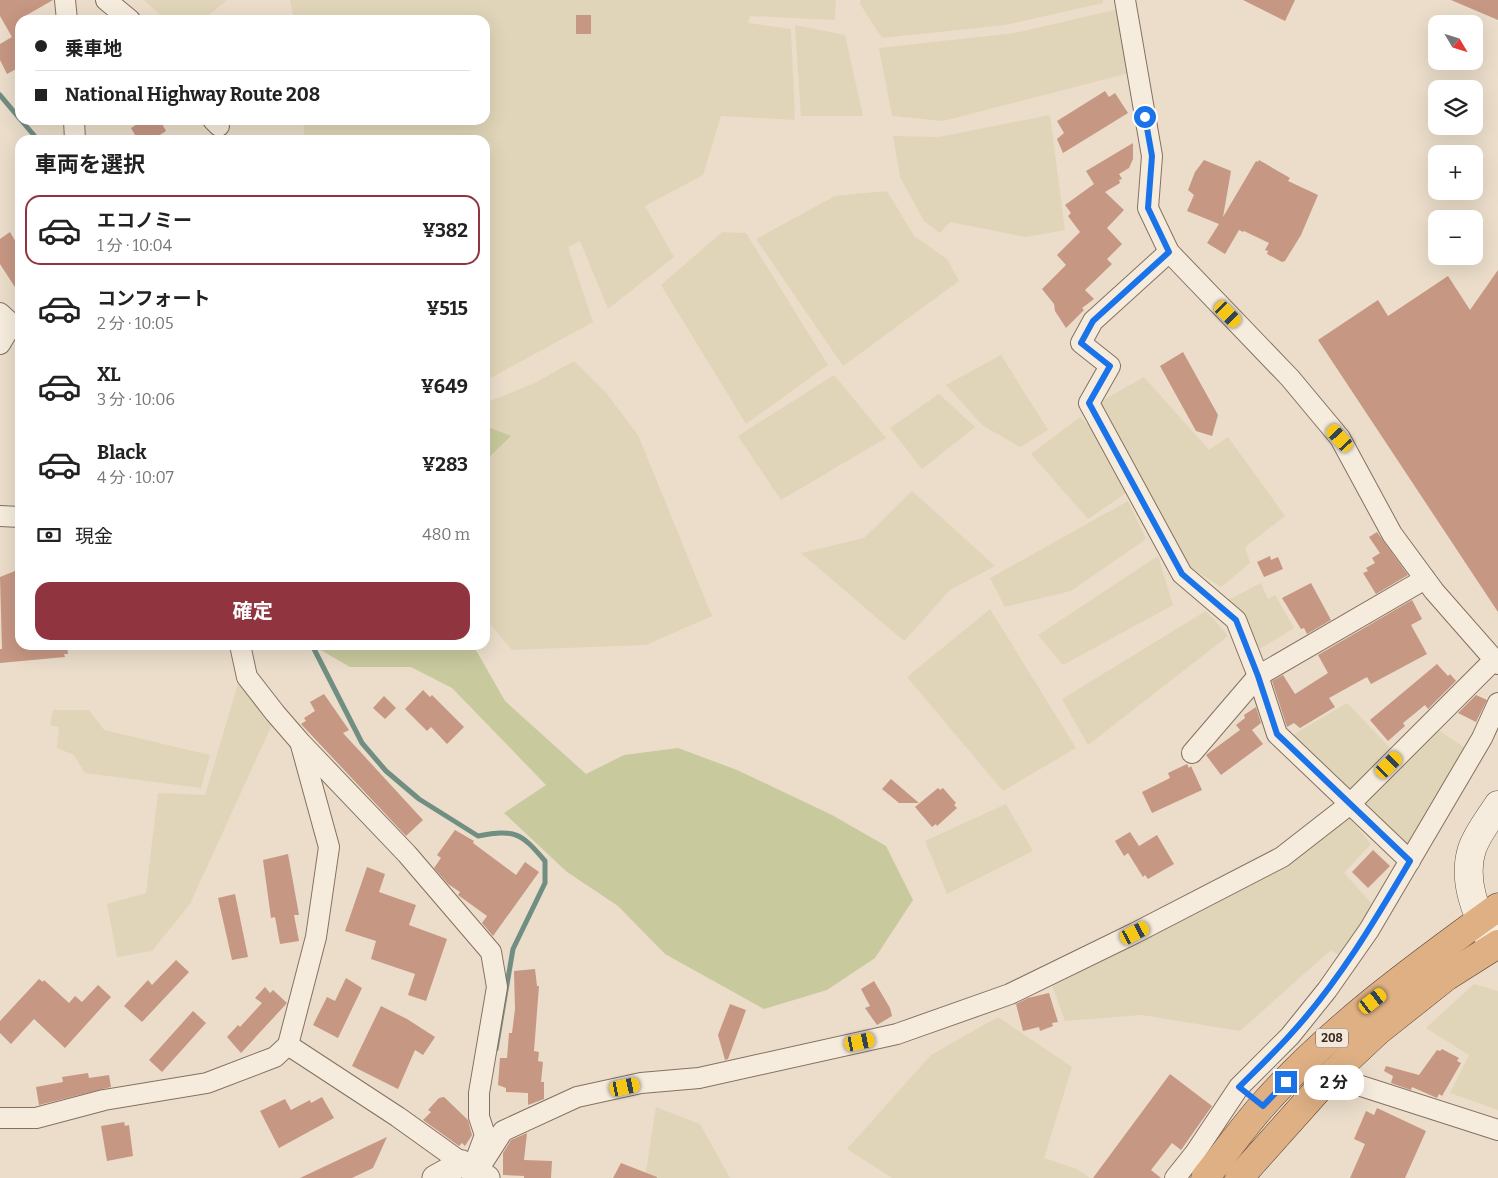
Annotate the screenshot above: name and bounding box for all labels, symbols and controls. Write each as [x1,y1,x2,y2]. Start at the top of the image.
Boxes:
north arrow [1428,15,1482,70]
map controls [1428,15,1483,265]
text: 乗車地 [65,37,122,60]
button: layers [1428,80,1483,135]
text: National Highway Route 208 [65,83,320,106]
route start [1134,106,1156,128]
button: + [1428,145,1483,200]
text: 車両を選択 [35,151,145,178]
icon: car [37,208,82,253]
text: エコノミー [97,209,192,232]
button: − [1428,210,1483,265]
text: ¥382 [422,219,468,242]
text: 1 分 · 10:04 [97,236,172,255]
icon: car [37,286,82,331]
text: コンフォート [97,287,210,310]
text: ¥515 [426,297,468,320]
car [1212,298,1243,330]
text: 2 分 · 10:05 [97,314,174,333]
text: XL [97,363,121,386]
icon: car [37,364,82,409]
text: ¥649 [421,375,468,398]
text: 3 分 · 10:06 [97,390,175,409]
car [1324,422,1355,454]
text: Black [97,441,147,464]
icon: car [37,442,82,487]
text: ¥283 [422,453,468,476]
text: 4 分 · 10:07 [97,468,174,487]
icon: cash [35,521,63,549]
text: 現金 [75,525,113,548]
text: 480 m [422,525,470,544]
button: 確定 [35,582,470,640]
car [1373,749,1404,781]
car [1118,920,1151,946]
car [1356,986,1389,1016]
road number: 208 [1316,1028,1348,1048]
car [843,1032,876,1052]
callout: 2 分 [1304,1064,1364,1100]
route end [1275,1071,1297,1093]
text: 2 分 [1320,1073,1348,1092]
car [608,1077,641,1097]

